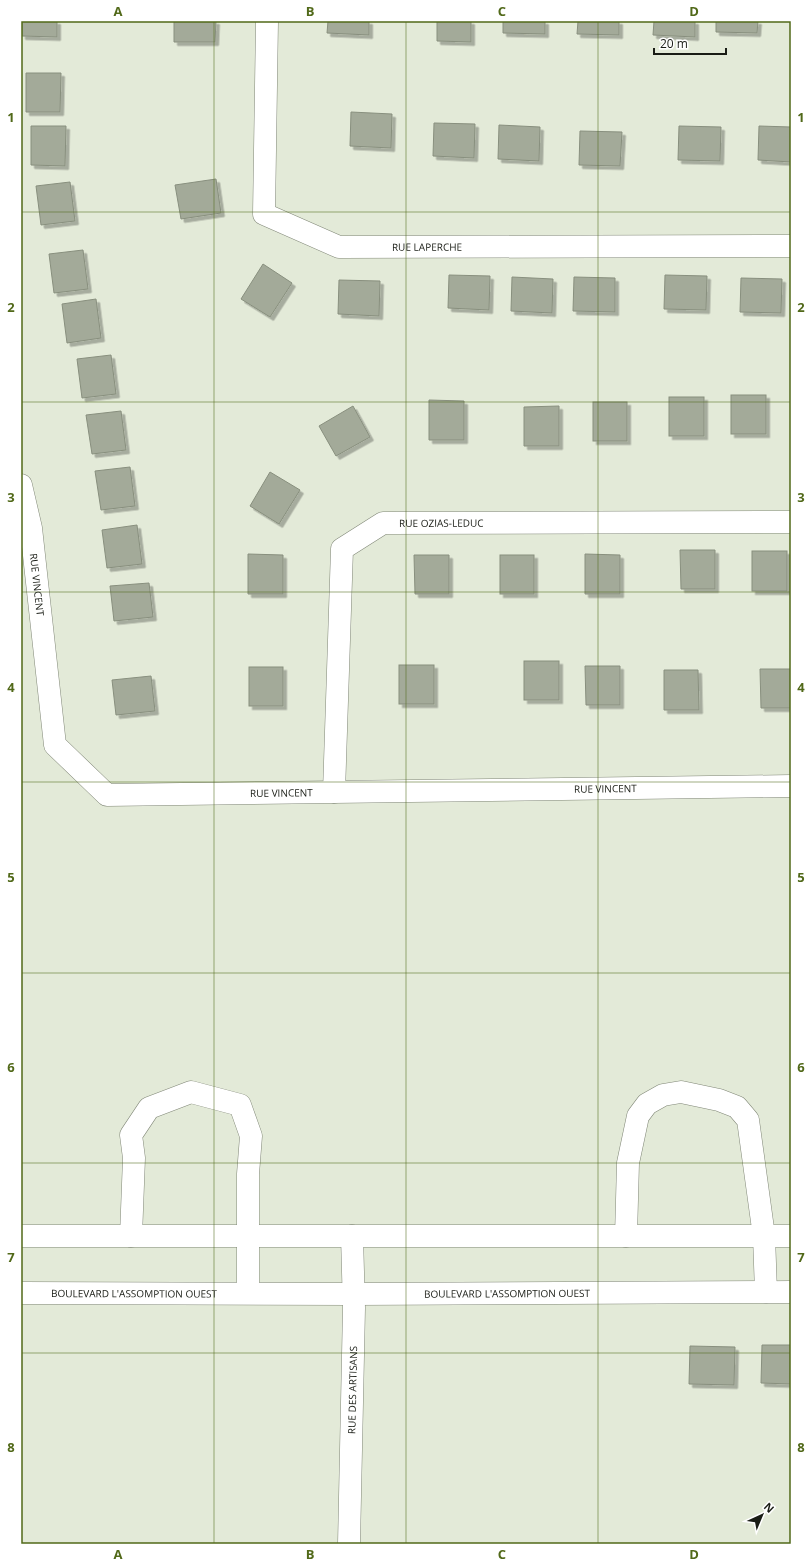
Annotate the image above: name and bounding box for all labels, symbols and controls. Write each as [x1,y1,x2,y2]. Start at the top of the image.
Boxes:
text: A [114,2,123,20]
text: B [306,2,315,20]
text: C [498,2,506,20]
text: D [689,2,699,20]
scale bar [654,30,726,56]
text: 20 m [660,35,688,52]
text: 1 [7,108,15,126]
text: 1 [797,108,805,126]
street label: RUE LAPERCHE [392,240,462,254]
text: 2 [7,298,15,316]
text: 2 [797,298,805,316]
text: 3 [7,488,15,506]
text: 3 [797,488,805,506]
street label: RUE OZIAS-LEDUC [399,516,484,530]
street label: RUE VINCENT [27,552,48,617]
text: 4 [7,678,15,696]
text: 4 [797,678,805,696]
street label: RUE VINCENT [574,781,637,796]
street label: RUE VINCENT [250,785,313,800]
text: 5 [7,868,15,886]
text: 5 [797,868,805,886]
text: 6 [7,1058,15,1076]
text: 6 [797,1058,805,1076]
text: 7 [7,1248,15,1266]
text: 7 [797,1248,805,1266]
street label: BOULEVARD L'ASSOMPTION OUEST [51,1286,218,1301]
street label: BOULEVARD L'ASSOMPTION OUEST [424,1286,591,1301]
street label: RUE DES ARTISANS [344,1346,360,1434]
text: 8 [7,1438,15,1456]
text: 8 [797,1438,805,1456]
north arrow [742,1495,782,1535]
text: N [761,1499,778,1516]
text: A [114,1545,123,1563]
text: B [306,1545,315,1563]
text: C [498,1545,506,1563]
text: D [689,1545,699,1563]

